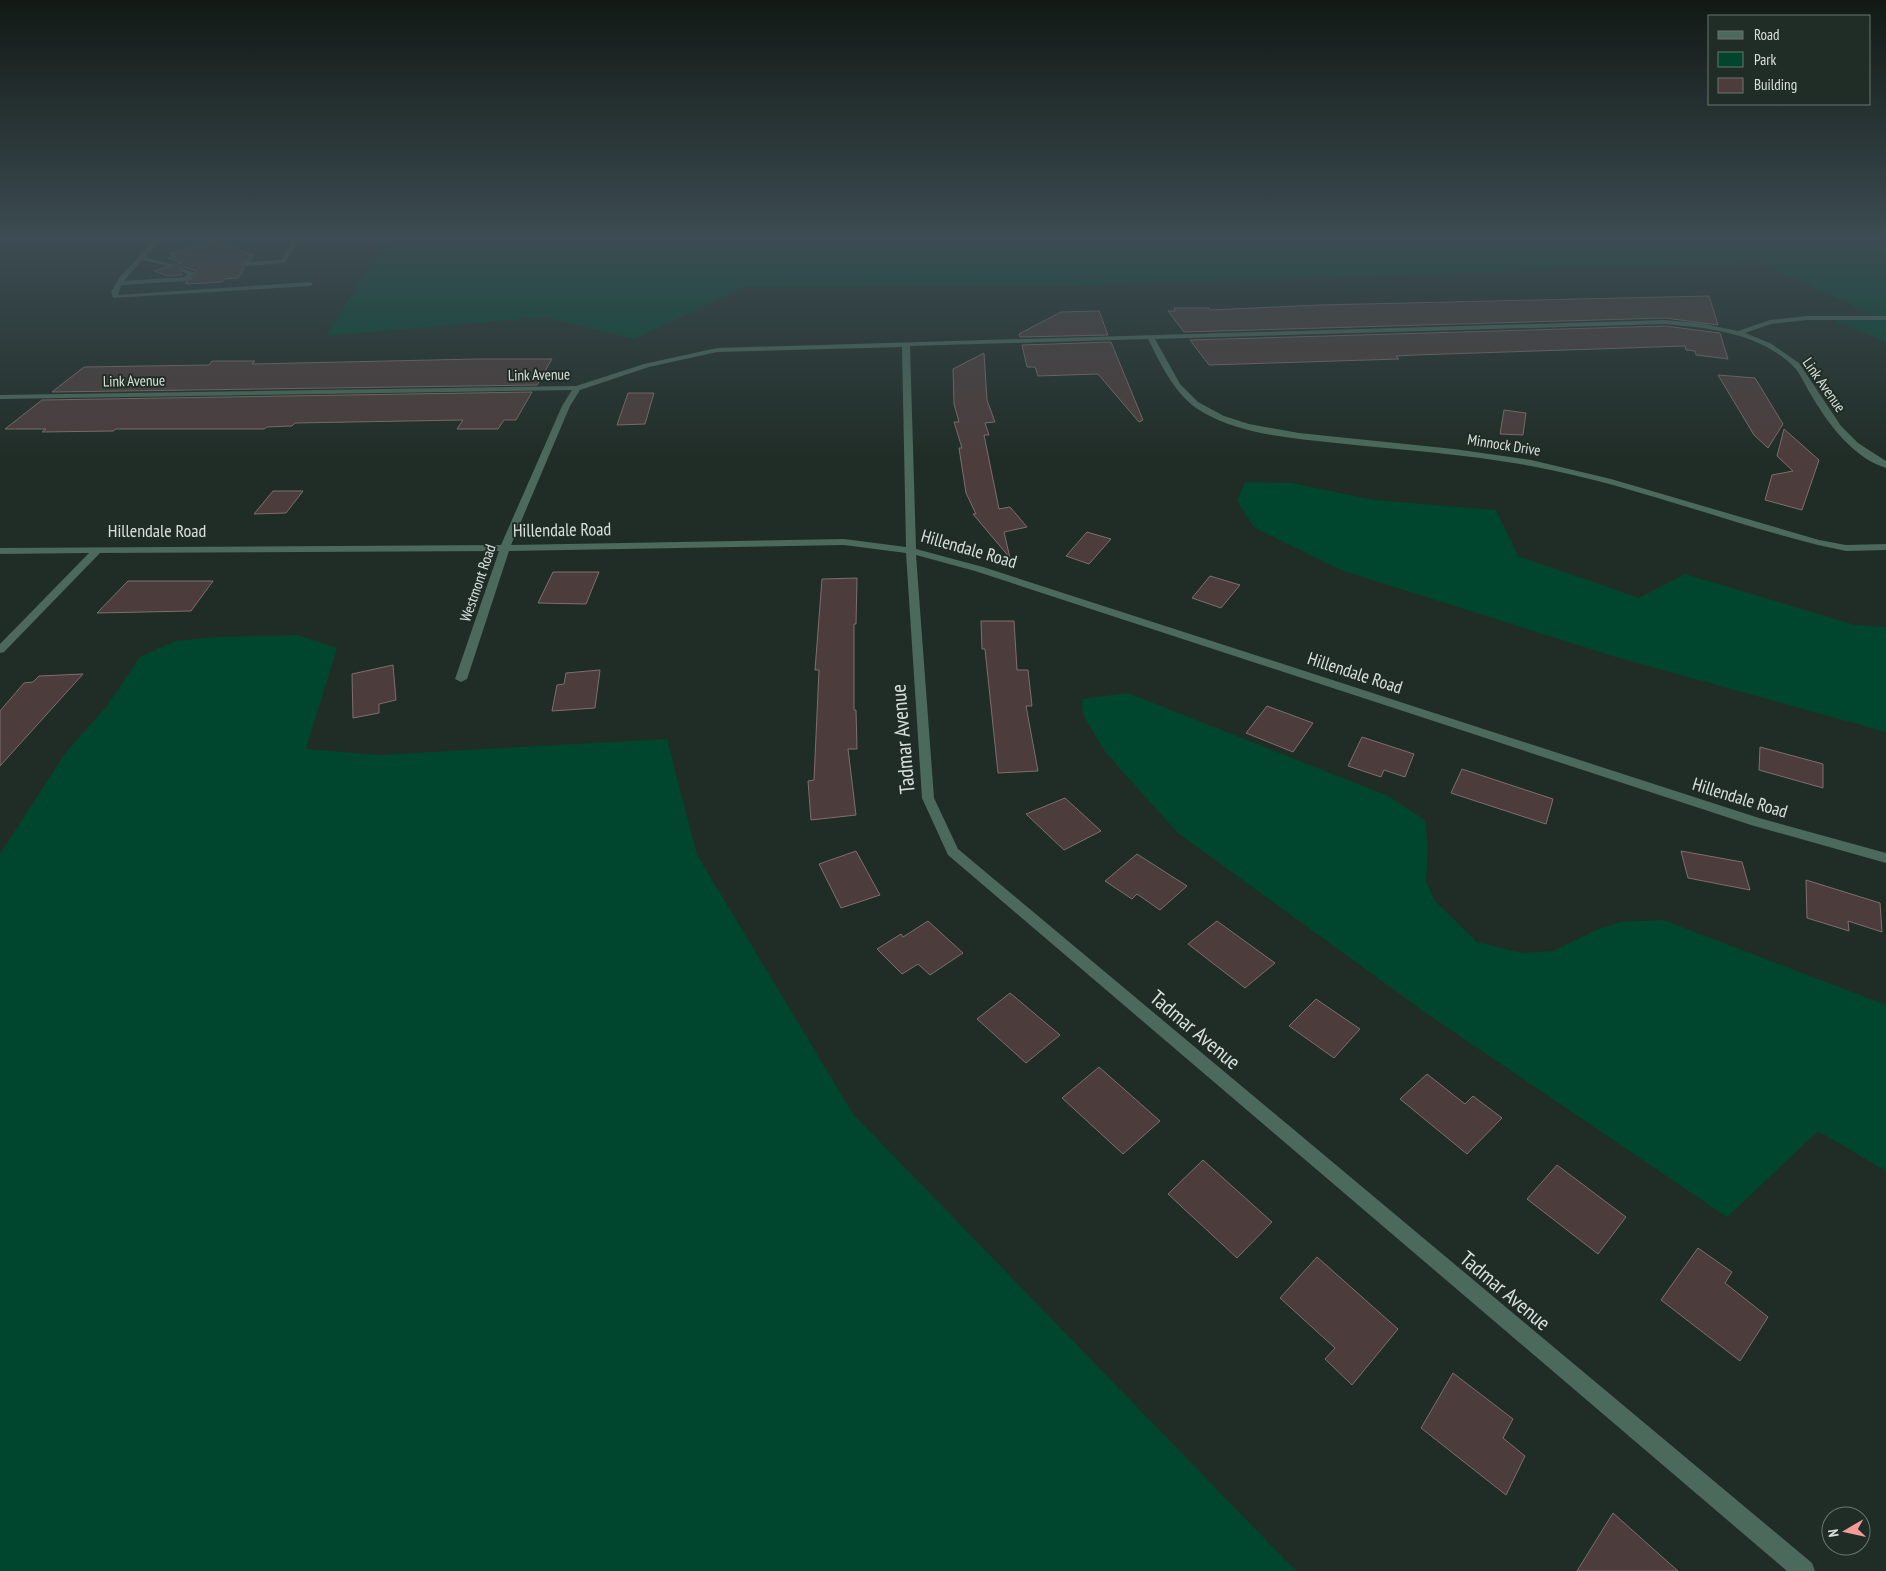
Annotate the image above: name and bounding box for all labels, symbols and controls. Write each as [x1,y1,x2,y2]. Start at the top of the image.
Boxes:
legend [1708,15,1871,105]
text: Road [1754,25,1780,44]
text: Park [1754,50,1776,69]
text: Building [1754,75,1797,94]
street label: Link Avenue [1799,354,1850,416]
street label: Link Avenue [508,364,570,385]
street label: Link Avenue [103,370,165,391]
street label: Minnock Drive [1466,429,1542,460]
street label: Hillendale Road [513,517,611,542]
street label: Hillendale Road [108,519,206,542]
street label: Hillendale Road [919,524,1020,573]
street label: Westmont Road [455,542,500,624]
street label: Hillendale Road [1305,646,1406,699]
street label: Tadmar Avenue [884,683,921,795]
street label: Hillendale Road [1690,772,1791,823]
street label: Tadmar Avenue [1145,984,1246,1075]
street label: Tadmar Avenue [1455,1245,1556,1336]
north arrow [1821,1506,1871,1556]
text: N [1824,1528,1843,1538]

